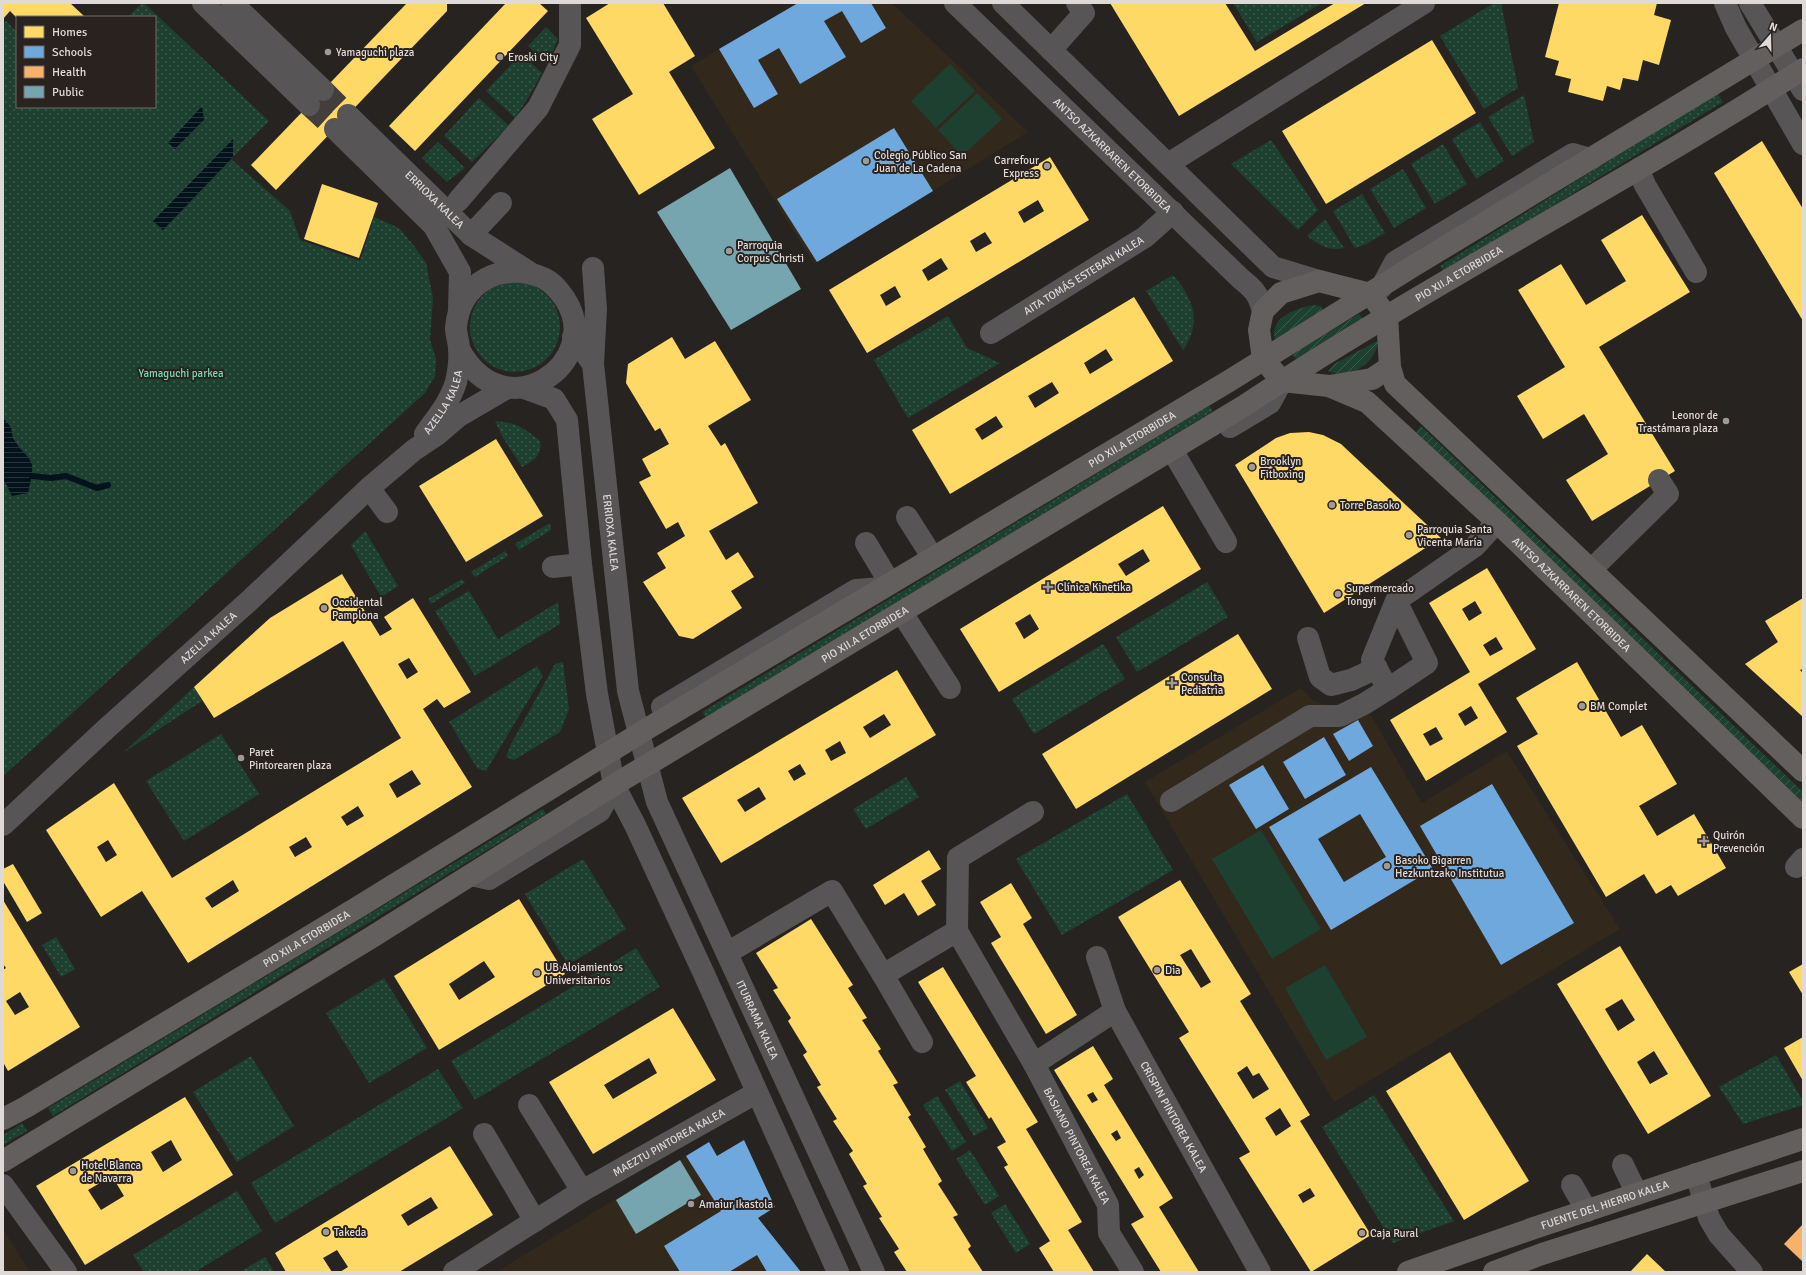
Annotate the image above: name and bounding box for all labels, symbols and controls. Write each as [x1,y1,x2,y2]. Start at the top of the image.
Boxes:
legend [16,16,156,108]
north arrow [1750,16,1790,56]
text: N [1767,20,1779,34]
text: Homes [52,25,87,40]
text: Schools [52,45,92,60]
place label: Yamaguchi plaza [336,46,415,59]
marker: Yamaguchi plaza [323,47,333,57]
place label: Eroski City [508,51,559,64]
marker: Eroski City [495,52,505,62]
text: Health [52,65,86,80]
text: Public [52,85,84,100]
street label: ANTSO AZKARRAREN ETORBIDEA [1051,95,1175,215]
place label: Colegio Público San Juan de La Cadena [874,149,967,175]
place label: Carrefour Express [994,154,1039,180]
marker: Colegio Público San Juan de La Cadena [861,156,871,166]
marker: Carrefour Express [1042,161,1052,171]
street label: ERRIOXA KALEA [402,168,467,231]
street label: AITA TOMÁS ESTEBAN KALEA [1021,233,1146,318]
place label: Parroquia Corpus Christi [737,239,804,265]
street label: PIO XII.A ETORBIDEA [1413,243,1505,304]
marker: Parroquia Corpus Christi [724,246,734,256]
park label: Yamaguchi parkea [138,367,224,380]
street label: AZELLA KALEA [420,369,465,437]
street label: PIO XII.A ETORBIDEA [1086,408,1178,470]
place label: Leonor de Trastámara plaza [1638,409,1718,435]
marker: Leonor de Trastámara plaza [1721,416,1731,426]
place label: Brooklyn Fitboxing [1260,455,1304,481]
marker: Brooklyn Fitboxing [1247,462,1257,472]
street label: ERRIOXA KALEA [600,493,622,572]
place label: Torre Basoko [1340,499,1400,512]
marker: Torre Basoko [1327,500,1337,510]
place label: Parroquia Santa Vicenta María [1417,523,1492,549]
marker: Parroquia Santa Vicenta María [1404,530,1414,540]
street label: ANTSO AZKARRAREN ETORBIDEA [1510,534,1634,655]
marker: Clínica Kinetika [1042,581,1054,593]
place label: Clínica Kinetika [1057,581,1131,594]
place label: Supermercado Tongyi [1346,582,1414,608]
marker: Supermercado Tongyi [1333,589,1343,599]
place label: Occidental Pamplona [332,596,383,622]
marker: Occidental Pamplona [319,603,329,613]
street label: PIO XII.A ETORBIDEA [819,603,911,665]
street label: AZELLA KALEA [177,609,239,666]
place label: Consulta Pediatria [1181,671,1224,697]
marker: Consulta Pediatria [1166,677,1178,689]
place label: BM Complet [1590,700,1647,713]
marker: BM Complet [1577,701,1587,711]
place label: Paret Pintorearen plaza [249,746,332,772]
marker: Paret Pintorearen plaza [236,753,246,763]
place label: Quirón Prevención [1713,829,1765,855]
marker: Quirón Prevención [1698,835,1710,847]
place label: Basoko Bigarren Hezkuntzako Institutua [1395,854,1505,880]
marker: Basoko Bigarren Hezkuntzako Institutua [1382,861,1392,871]
street label: PIO XII.A ETORBIDEA [260,907,352,970]
place label: UB Alojamientos Universitarios [545,961,623,987]
place label: Dia [1165,964,1181,977]
marker: Dia [1152,965,1162,975]
marker: UB Alojamientos Universitarios [532,968,542,978]
street label: ITURRAMA KALEA [734,978,782,1062]
street label: CRISPIN PINTOREA KALEA [1138,1059,1210,1175]
street label: BASIANO PINTOREA KALEA [1041,1085,1113,1207]
street label: MAEZTU PINTOREA KALEA [610,1105,727,1179]
place label: Hotel Blanca de Navarra [81,1159,142,1185]
marker: Hotel Blanca de Navarra [68,1166,78,1176]
street label: FUENTE DEL HIERRO KALEA [1539,1177,1671,1232]
place label: Amaiur Ikastola [699,1198,773,1211]
marker: Amaiur Ikastola [686,1199,696,1209]
place label: Takeda [334,1226,367,1239]
marker: Takeda [321,1227,331,1237]
place label: Caja Rural [1370,1227,1418,1240]
marker: Caja Rural [1357,1228,1367,1238]

